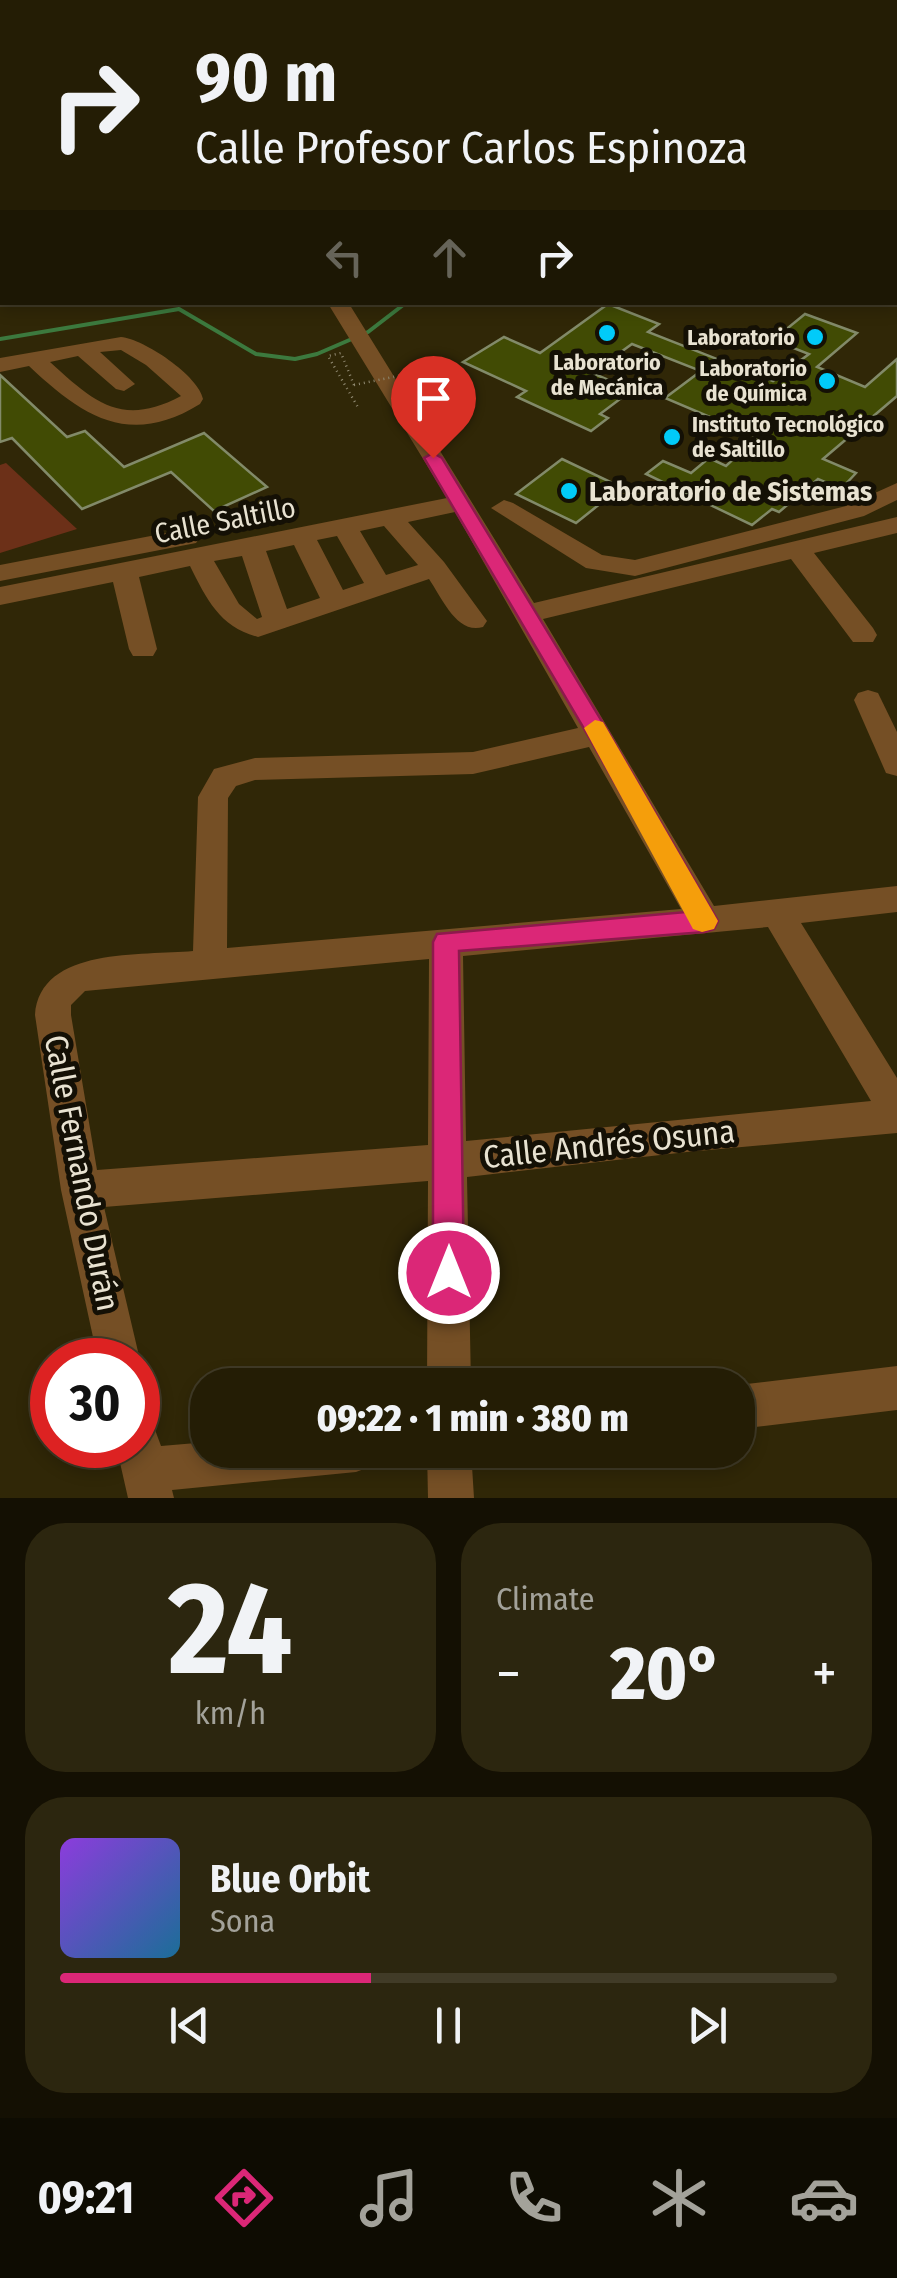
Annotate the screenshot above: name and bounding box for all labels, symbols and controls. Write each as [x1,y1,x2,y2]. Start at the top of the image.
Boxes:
text: 90 m [195,36,337,120]
icon: right [30,40,160,170]
text: Calle Profesor Carlos Espinoza [195,121,748,175]
icon: left [317,230,372,285]
icon: ahead [422,230,477,285]
icon: right [527,230,582,285]
marker: Laboratorio de Mecánica [596,322,618,344]
place label: Laboratorio [687,324,795,351]
marker: Laboratorio [804,326,826,348]
place label: Laboratorio de Mecánica [551,349,663,401]
place label: Laboratorio de Química [699,355,807,407]
pin [391,356,476,459]
marker: Laboratorio de Química [816,370,838,392]
icon: arrive [406,371,461,426]
place label: Instituto Tecnológico de Saltillo [692,411,884,463]
marker: Instituto Tecnológico de Saltillo [661,426,683,448]
place label: Laboratorio de Sistemas [589,475,872,508]
marker: Laboratorio de Sistemas [558,480,580,502]
street label: Calle Saltillo [152,491,298,550]
street label: Calle Fernando Durán [37,1032,127,1314]
street label: Calle Andrés Osuna [481,1112,737,1176]
position arrow [397,1221,501,1325]
speed limit sign: 30 [30,1338,160,1468]
text: 09:22 · 1 min · 380 m [316,1395,629,1441]
text: 24 [168,1551,293,1707]
text: Climate [496,1580,595,1618]
text: 20° [610,1629,722,1719]
text: − [496,1641,521,1707]
text: + [812,1641,837,1707]
text: km/h [195,1694,266,1732]
text: Blue Orbit [210,1856,370,1902]
text: Sona [210,1902,275,1940]
icon: previous [162,1998,217,2053]
icon: pause [421,1998,476,2053]
icon: next [680,1998,735,2053]
icon: directions [209,2163,279,2233]
icon: music [354,2163,424,2233]
icon: phone [499,2163,569,2233]
icon: climate [644,2163,714,2233]
icon: car [789,2163,859,2233]
text: 09:21 [38,2171,134,2225]

